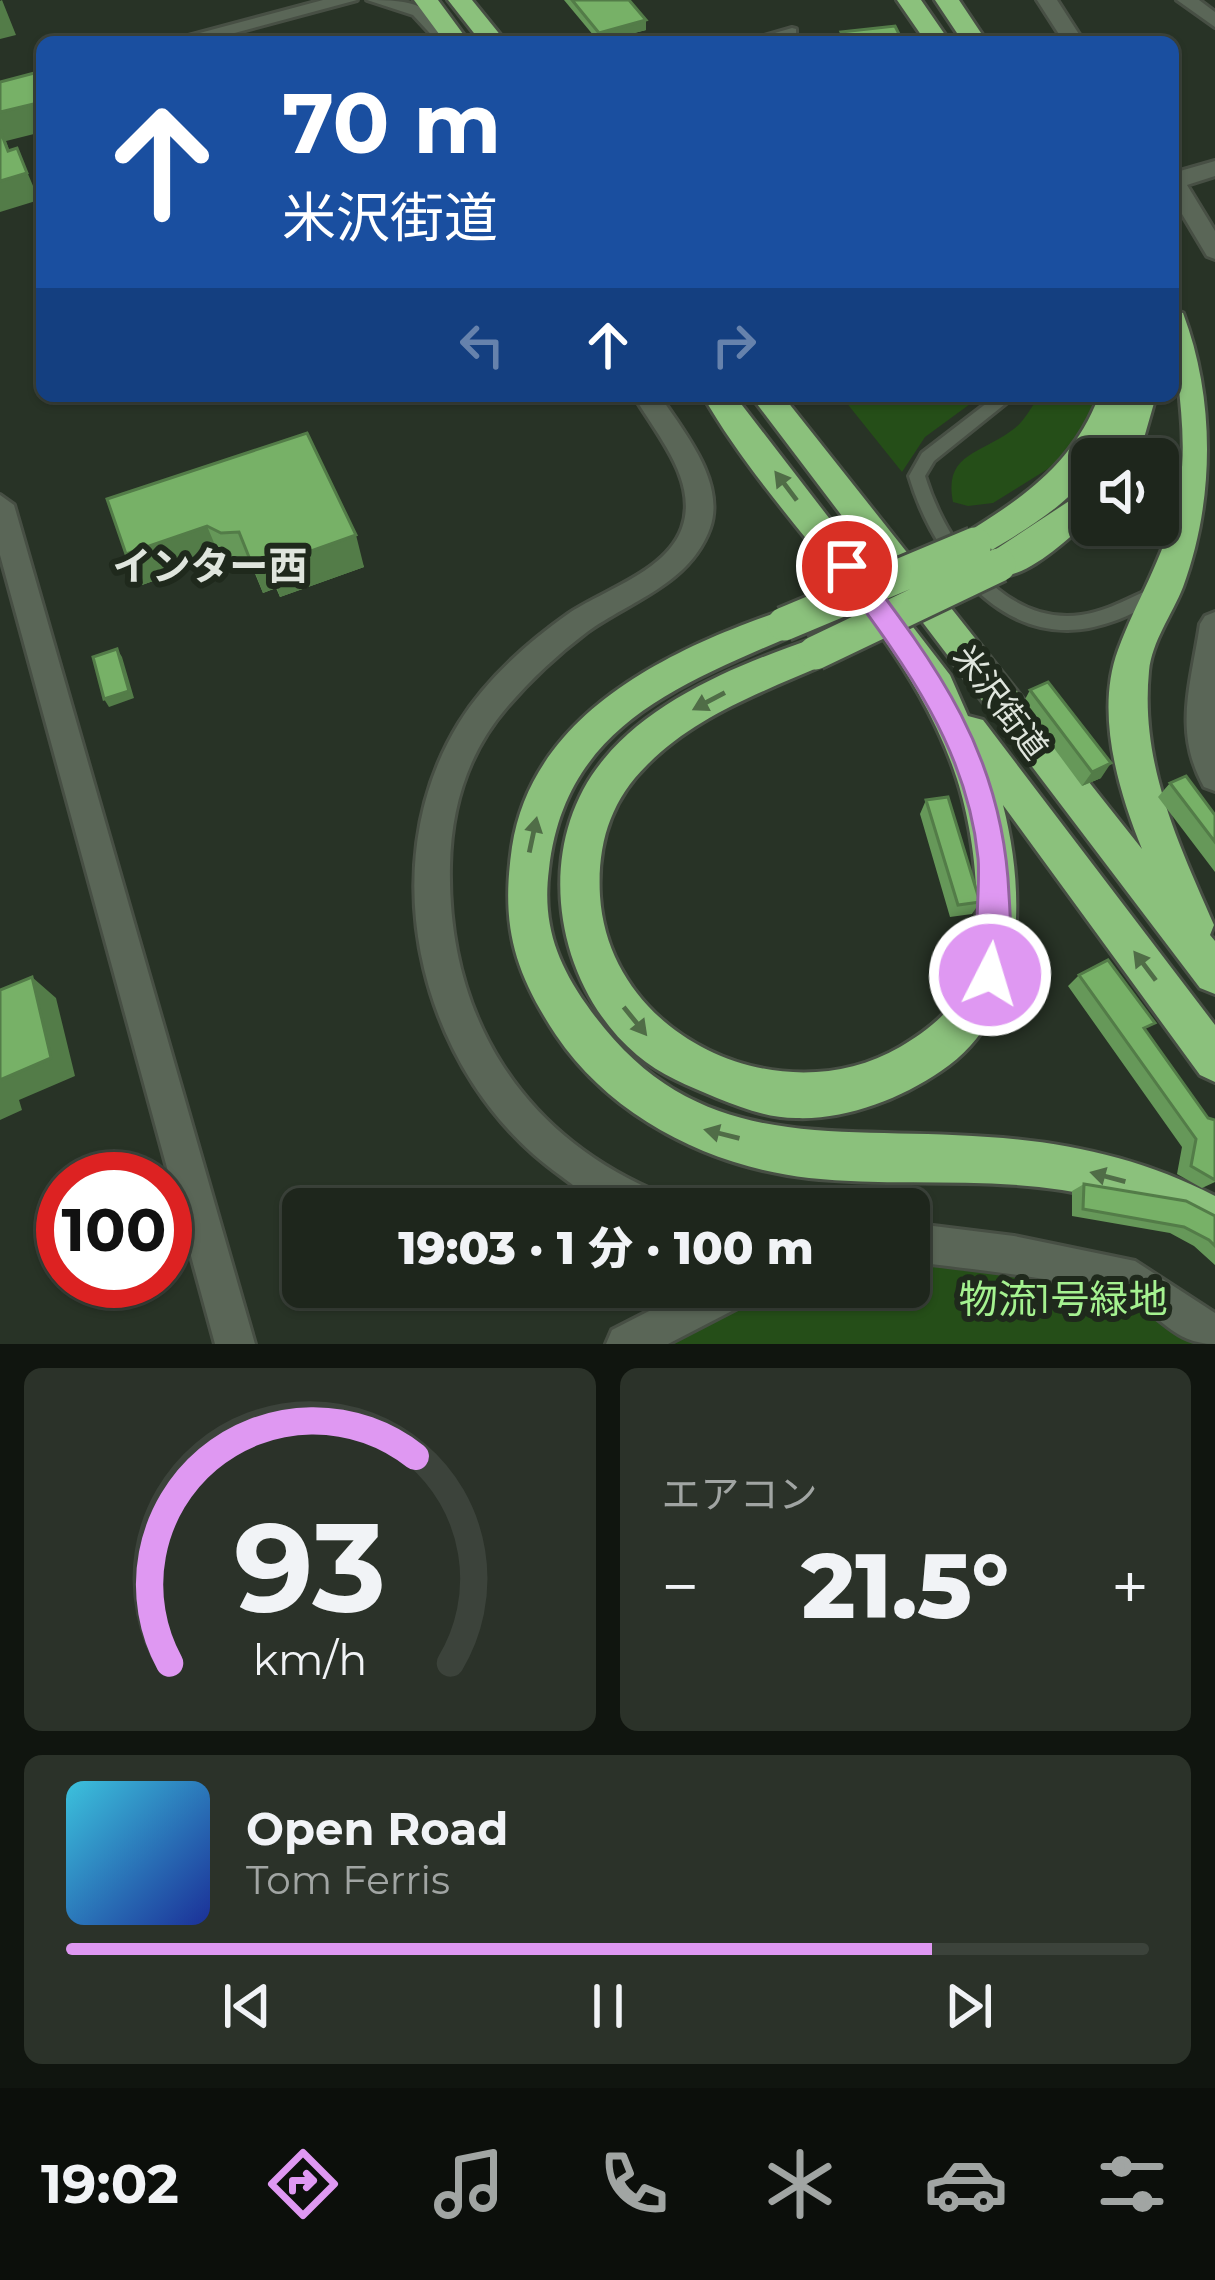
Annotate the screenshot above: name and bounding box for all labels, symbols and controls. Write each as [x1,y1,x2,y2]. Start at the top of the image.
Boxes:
text: 70 m [282,72,501,174]
icon: ahead [84,84,240,240]
text: 米沢街道 [282,185,498,251]
icon: left [449,312,515,378]
icon: ahead [575,312,641,378]
icon: right [701,312,767,378]
map controls [1071,438,1179,546]
button: sound [1071,438,1179,546]
one-way arrow [774,470,798,501]
pin [796,515,898,617]
icon: arrive [814,533,880,599]
district label: インター西 [112,542,308,590]
street label: 米沢街道 [945,637,1057,767]
one-way arrow [692,690,726,711]
one-way arrow [524,816,543,854]
position arrow [927,912,1053,1038]
one-way arrow [1134,950,1158,982]
one-way arrow [622,1005,647,1036]
one-way arrow [703,1124,740,1143]
speed limit sign: 100 [36,1152,192,1308]
one-way arrow [1089,1167,1126,1186]
text: 19:03 · 1 分 · 100 m [398,1220,814,1275]
park label: 物流1号緑地 [958,1275,1168,1323]
text: エアコン [662,1470,818,1518]
text: 93 [234,1491,386,1643]
text: 21.5° [801,1531,1009,1641]
text: − [662,1546,699,1627]
text: + [1111,1546,1149,1627]
text: km/h [253,1632,367,1685]
text: Open Road [246,1801,508,1856]
text: Tom Ferris [246,1856,450,1904]
icon: previous [214,1973,280,2039]
icon: pause [575,1973,641,2039]
icon: next [936,1973,1002,2039]
icon: directions [261,2142,345,2226]
icon: music [427,2142,511,2226]
icon: phone [592,2142,676,2226]
icon: climate [758,2142,842,2226]
icon: car [924,2142,1008,2226]
icon: filters [1090,2142,1174,2226]
text: 19:02 [41,2151,179,2217]

